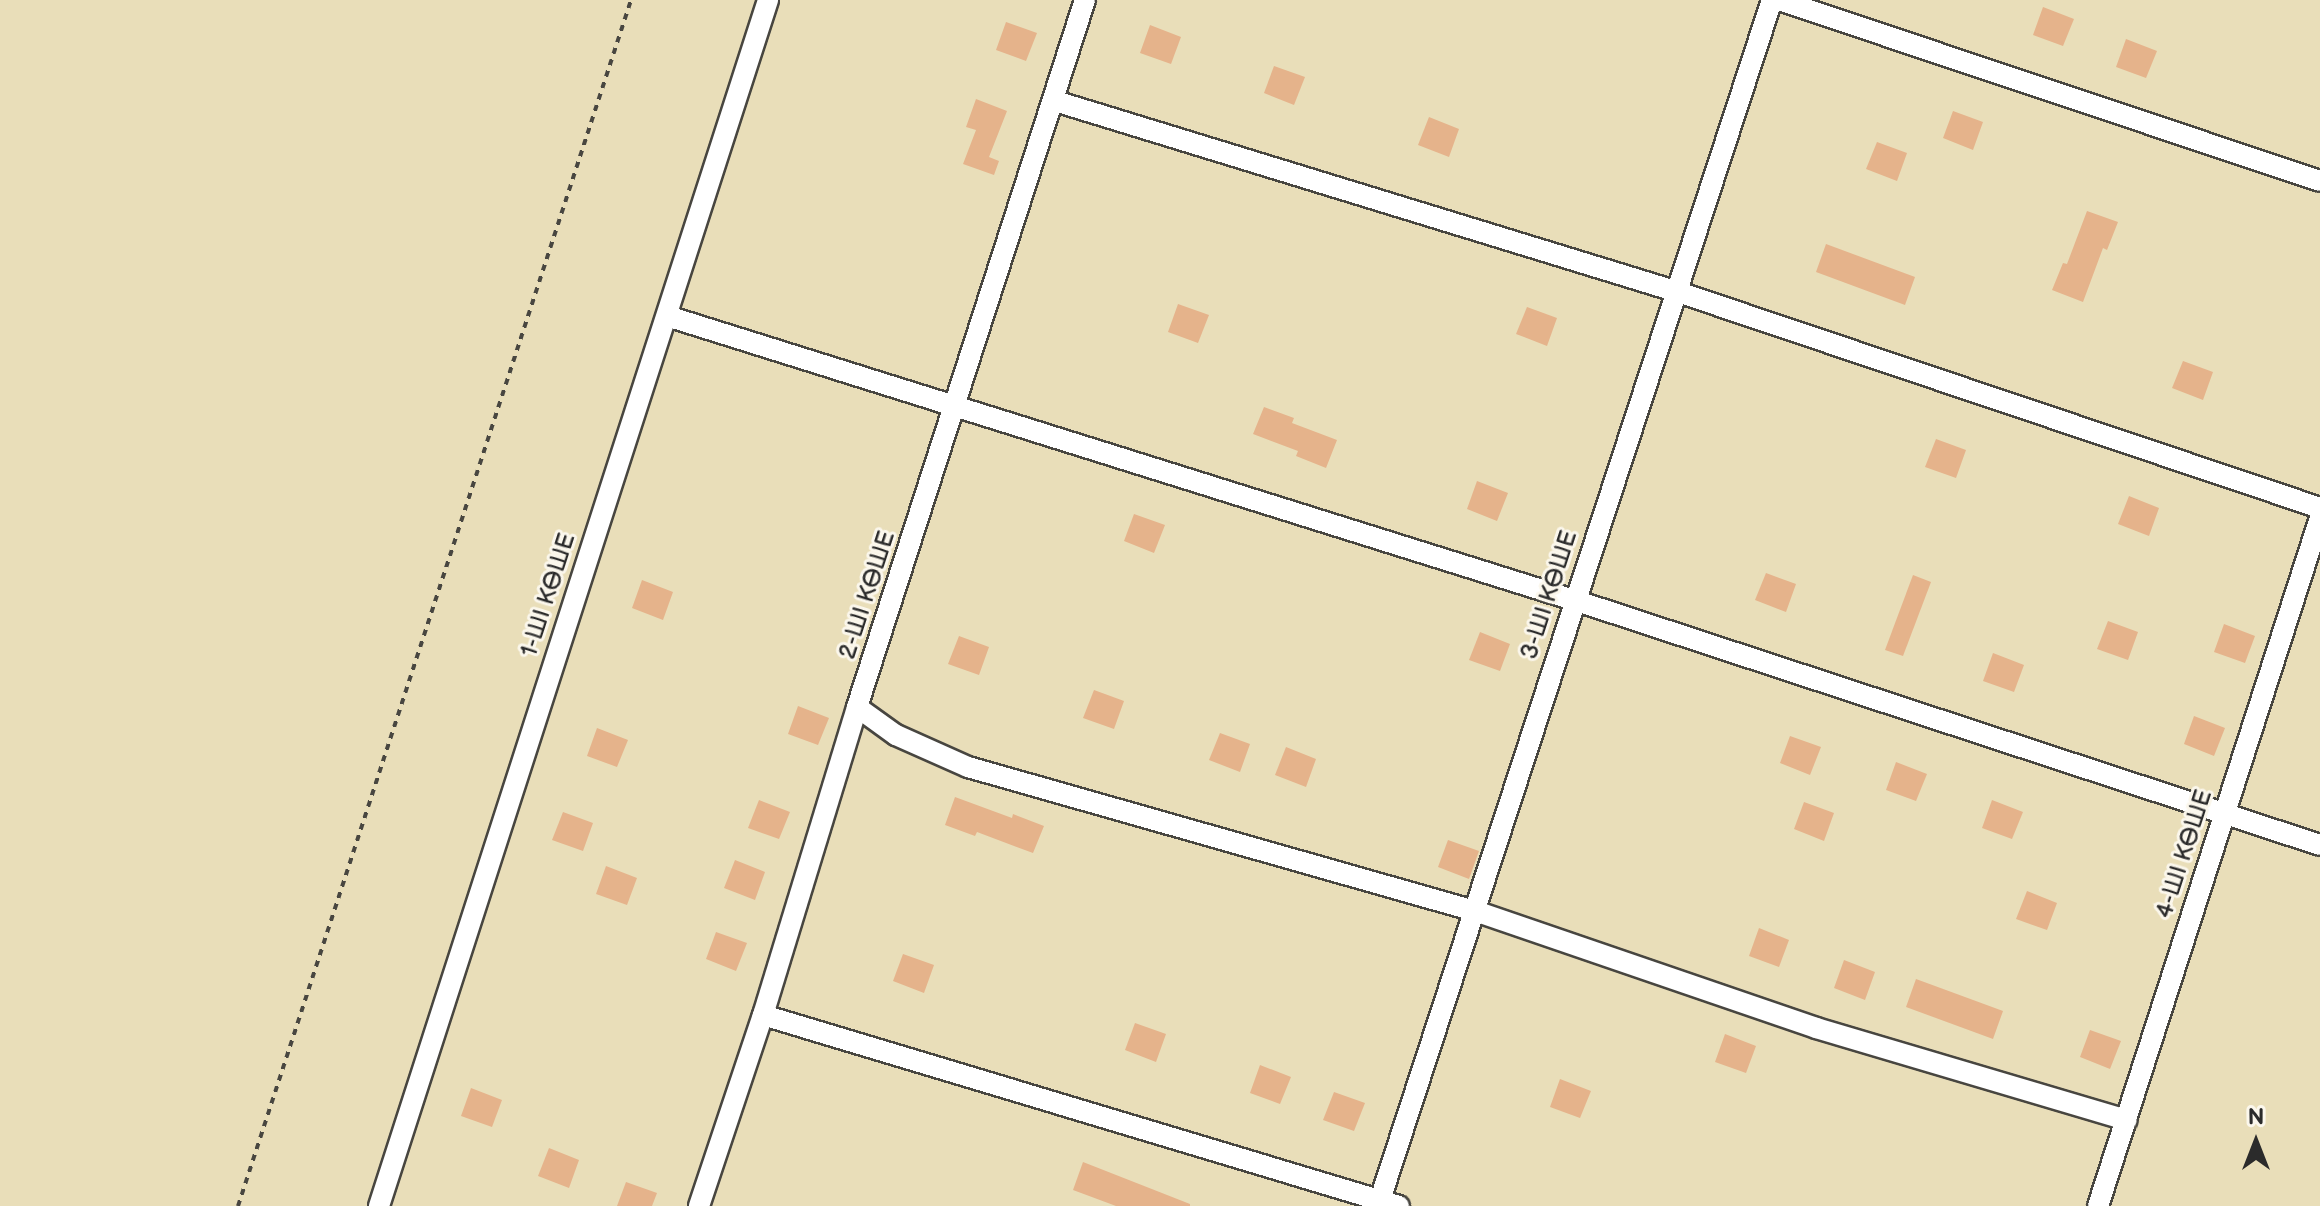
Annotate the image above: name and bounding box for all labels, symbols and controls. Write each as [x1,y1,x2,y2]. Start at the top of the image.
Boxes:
street label: 2-ШІ КӨШЕ [833,527,901,663]
street label: 3-ШІ КӨШЕ [1515,527,1583,663]
street label: 1-ШІ КӨШЕ [515,530,581,660]
street label: 4-ШІ КӨШЕ [2150,786,2218,922]
north arrow [2216,1102,2296,1182]
text: N [2248,1104,2264,1131]

